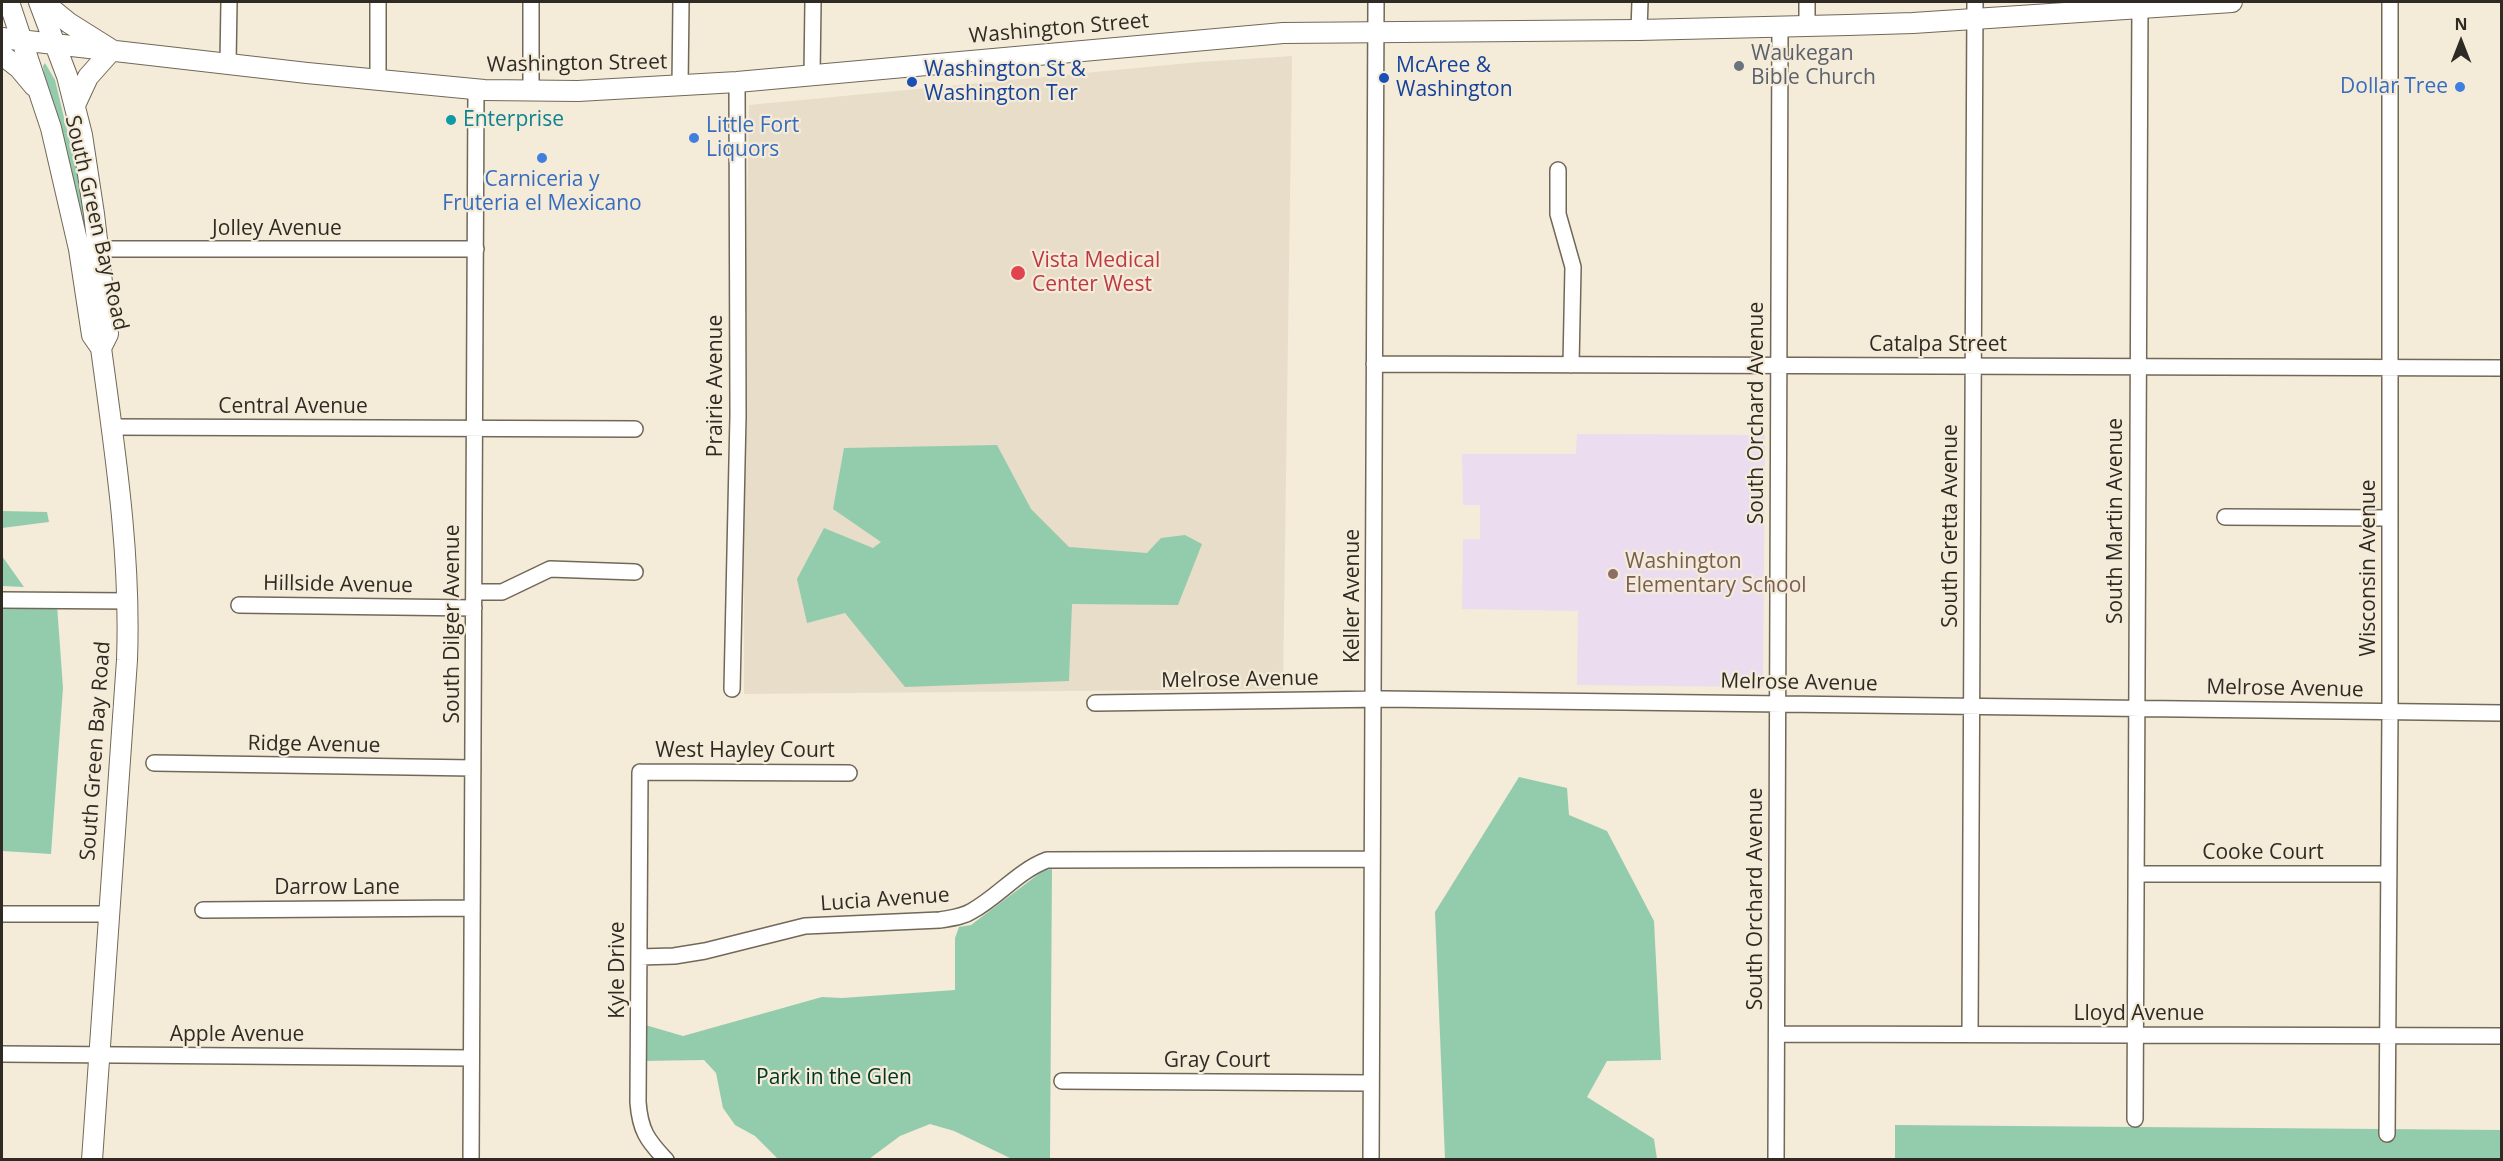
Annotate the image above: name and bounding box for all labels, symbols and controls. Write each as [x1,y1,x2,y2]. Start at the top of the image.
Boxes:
street label: Washington Street [968,9,1150,49]
north arrow [2431,12,2491,72]
text: N [2454,13,2468,35]
place label: Waukegan Bible Church [1751,41,1876,91]
street label: Washington Street [486,50,668,78]
place label: McAree & Washington [1396,53,1513,103]
place label: Washington St & Washington Ter [924,57,1086,107]
marker: Waukegan Bible Church [1732,59,1746,73]
marker: McAree & Washington [1377,71,1391,85]
place label: Dollar Tree [2340,74,2448,100]
marker: Washington St & Washington Ter [905,75,919,89]
marker: Dollar Tree [2453,80,2467,94]
place label: Enterprise [463,107,564,133]
street label: South Green Bay Road [59,113,133,333]
marker: Enterprise [444,113,458,127]
place label: Little Fort Liquors [706,113,799,163]
marker: Little Fort Liquors [687,131,701,145]
marker: Carniceria y Fruteria el Mexicano [535,151,549,165]
place label: Carniceria y Fruteria el Mexicano [442,167,642,217]
street label: Jolley Avenue [212,216,342,242]
place label: Vista Medical Center West [1032,248,1160,298]
marker: Vista Medical Center West [1009,264,1027,282]
street label: South Orchard Avenue [1744,302,1770,524]
street label: Prairie Avenue [703,315,729,457]
street label: Catalpa Street [1869,332,2007,358]
street label: Central Avenue [218,394,368,420]
street label: South Martin Avenue [2103,418,2129,624]
street label: South Gretta Avenue [1938,424,1964,628]
street label: Wisconsin Avenue [2356,479,2382,657]
street label: South Dilger Avenue [440,524,466,724]
street label: Keller Avenue [1340,529,1366,663]
place label: Washington Elementary School [1625,549,1807,599]
marker: Washington Elementary School [1606,567,1620,581]
street label: Hillside Avenue [263,571,413,599]
street label: South Green Bay Road [76,640,116,862]
street label: Melrose Avenue [1161,666,1319,694]
street label: Melrose Avenue [1720,669,1878,697]
street label: Melrose Avenue [2206,675,2364,703]
street label: Ridge Avenue [247,731,381,759]
street label: West Hayley Court [655,738,835,764]
street label: South Orchard Avenue [1743,788,1769,1010]
street label: Cooke Court [2202,840,2324,866]
street label: Darrow Lane [274,875,400,901]
street label: Lucia Avenue [820,883,950,917]
street label: Kyle Drive [605,921,631,1019]
street label: Lloyd Avenue [2074,1001,2204,1027]
street label: Apple Avenue [170,1022,304,1048]
street label: Gray Court [1164,1048,1270,1074]
park label: Park in the Glen [756,1065,912,1091]

